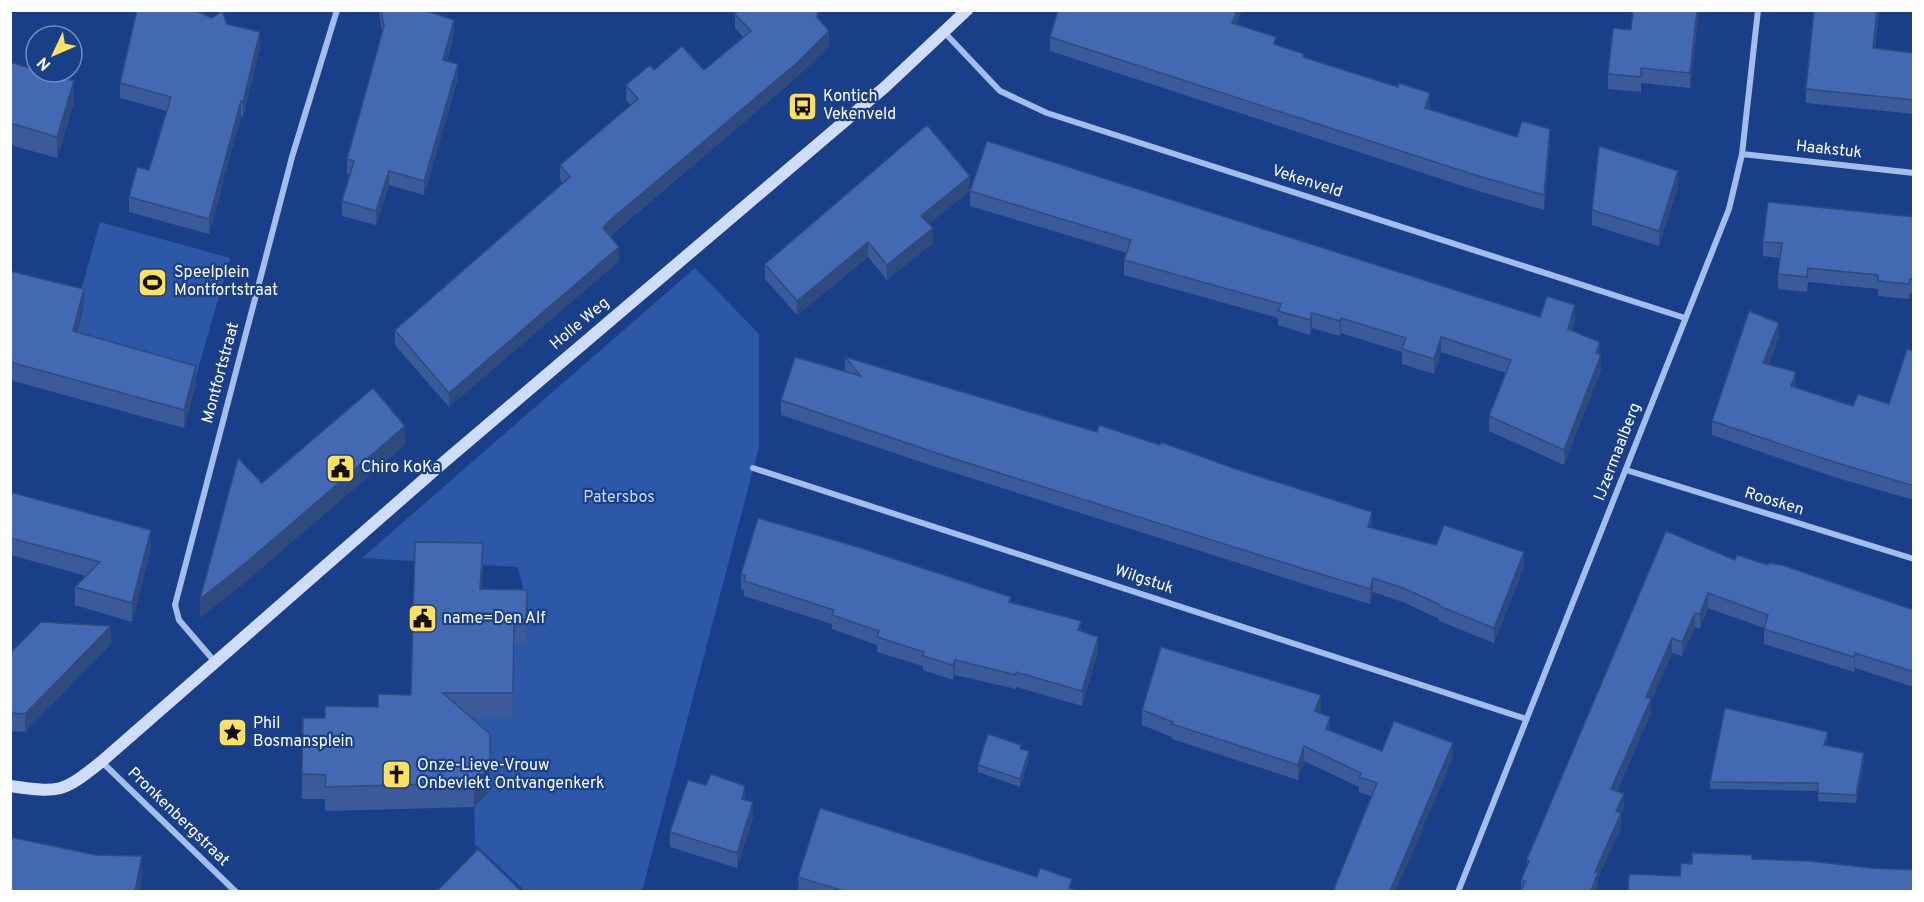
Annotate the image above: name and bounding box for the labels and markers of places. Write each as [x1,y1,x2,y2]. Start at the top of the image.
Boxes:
place label: Kontich Vekenveld [823,87,896,125]
bus stop icon: Kontich Vekenveld [786,90,818,122]
place label: Speelplein Montfortstraat [174,263,278,301]
sports icon: Speelplein Montfortstraat [137,266,169,298]
public building icon: Chiro KoKa [324,452,356,484]
place label: Chiro KoKa [361,458,441,478]
public building icon: name=Den Alf [406,603,438,635]
place label: name=Den Alf [443,609,546,629]
place label: Phil Bosmansplein [253,714,354,752]
place icon: Phil Bosmansplein [216,717,248,749]
place label: Onze-Lieve-Vrouw Onbevlekt Ontvangenkerk [417,756,605,794]
church icon: Onze-Lieve-Vrouw Onbevlekt Ontvangenkerk [380,759,412,791]

